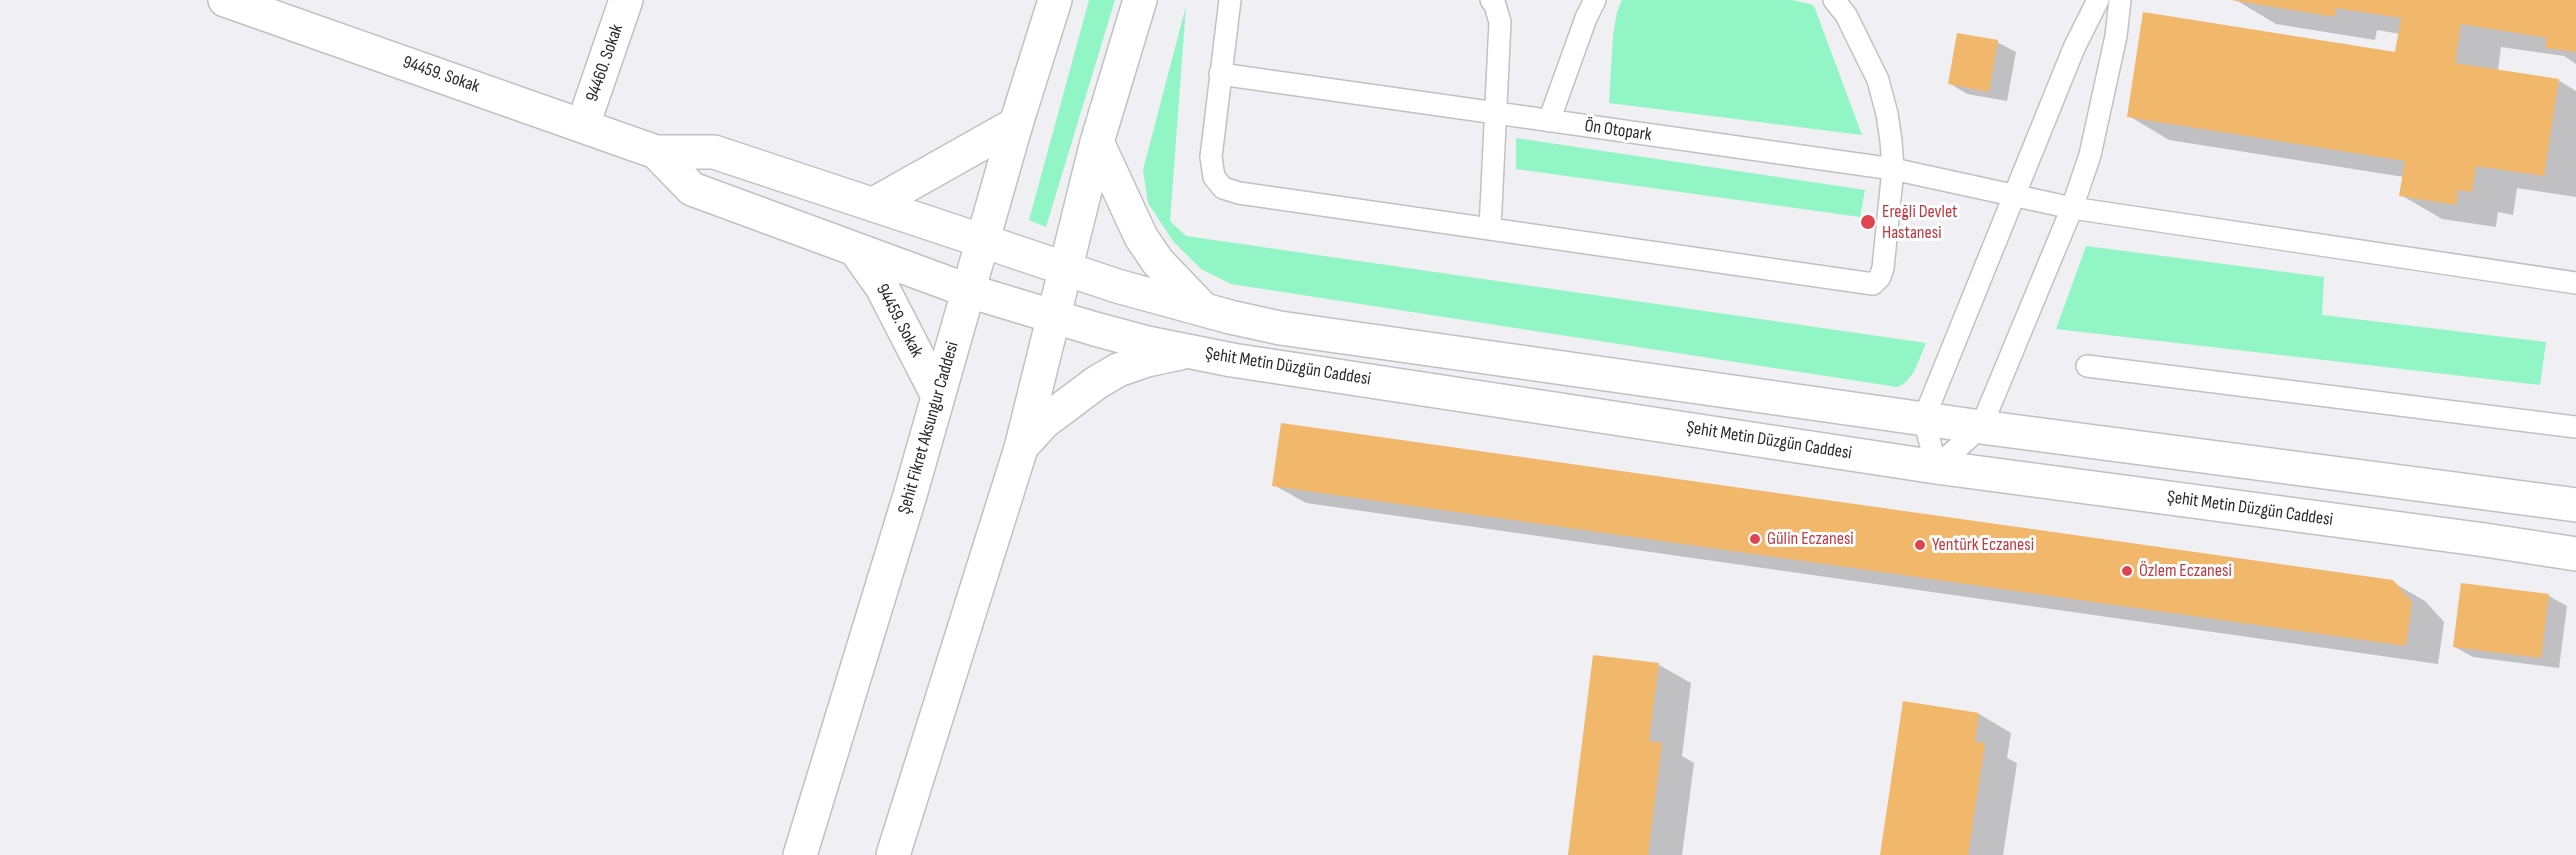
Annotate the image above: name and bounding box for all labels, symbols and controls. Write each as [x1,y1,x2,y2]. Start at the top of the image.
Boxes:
street label: 94460. Sokak [582,21,628,105]
street label: 94459. Sokak [400,52,482,98]
street label: Ön Otopark [1583,116,1653,146]
place label: Ereğli Devlet Hastanesi [1882,201,1958,244]
marker: Ereğli Devlet Hastanesi [1859,213,1877,231]
street label: 94459. Sokak [871,281,927,361]
street label: Şehit Fikret Aksungur Caddesi [894,339,964,517]
street label: Şehit Metin Düzgün Caddesi [1204,343,1372,391]
street label: Şehit Metin Düzgün Caddesi [1685,417,1853,465]
street label: Şehit Metin Düzgün Caddesi [2166,487,2334,531]
place label: Gülin Eczanesi [1767,528,1854,550]
marker: Gülin Eczanesi [1748,532,1762,546]
place label: Yentürk Eczanesi [1932,534,2034,556]
marker: Yentürk Eczanesi [1913,538,1927,552]
place label: Özlem Eczanesi [2139,560,2232,582]
marker: Özlem Eczanesi [2120,564,2134,578]

